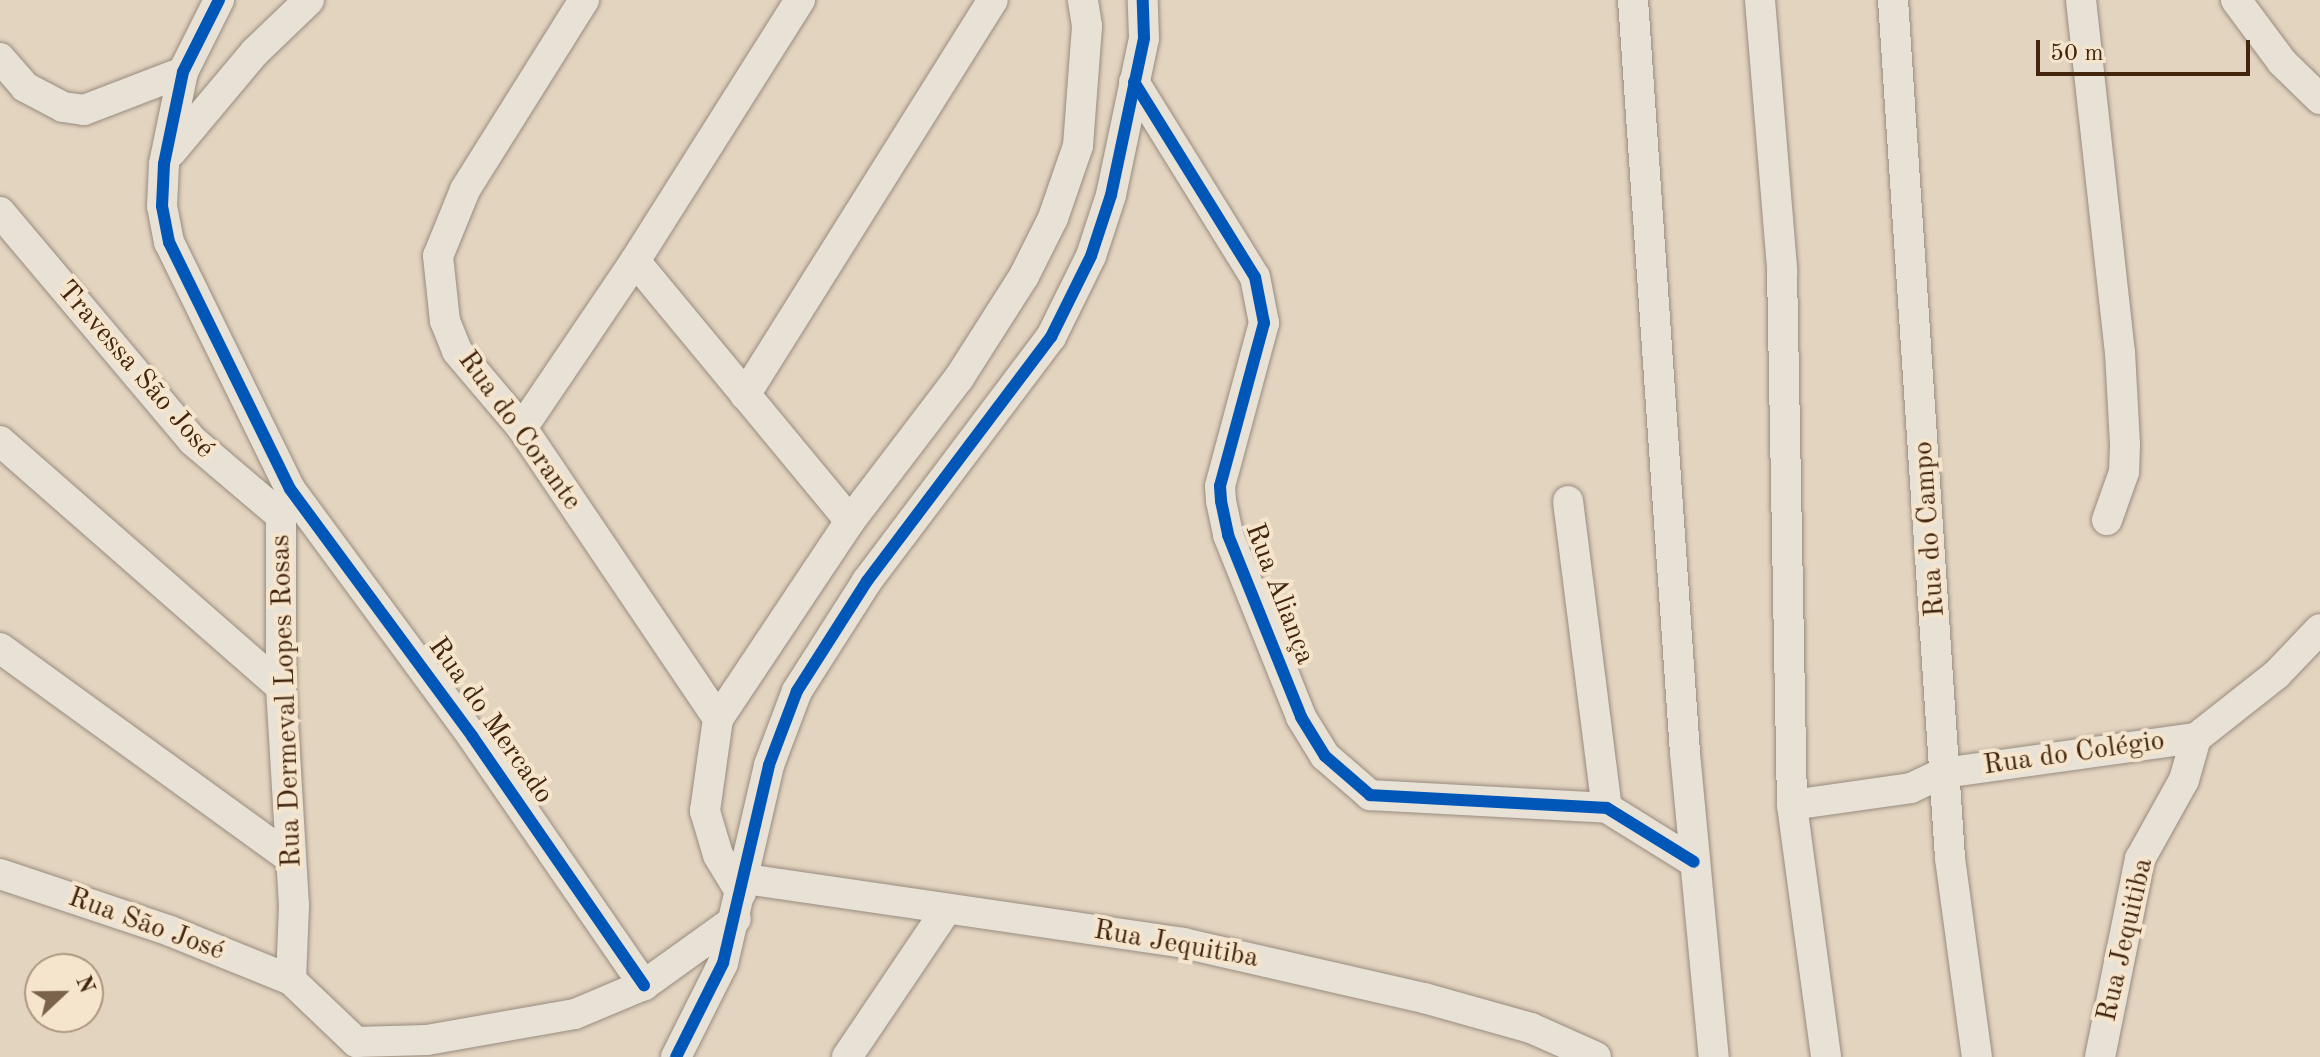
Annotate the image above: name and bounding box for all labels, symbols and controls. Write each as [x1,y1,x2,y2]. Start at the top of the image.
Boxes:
scale bar [2040,24,2254,74]
text: 50 m [2050,42,2104,66]
street label: Travessa São José [49,275,221,465]
street label: Rua do Corante [450,345,588,517]
street label: Rua do Campo [1907,440,1953,618]
street label: Rua Aliança [1237,519,1321,669]
street label: Rua Dermeval Lopes Rosas [264,534,310,868]
street label: Rua do Mercado [420,631,560,811]
street label: Rua do Colégio [1981,725,2167,783]
street label: Rua Jequitiba [2091,855,2161,1025]
street label: Rua São José [63,881,229,969]
street label: Rua Jequitiba [1091,914,1261,976]
north arrow [24,953,104,1033]
text: N [71,973,98,997]

